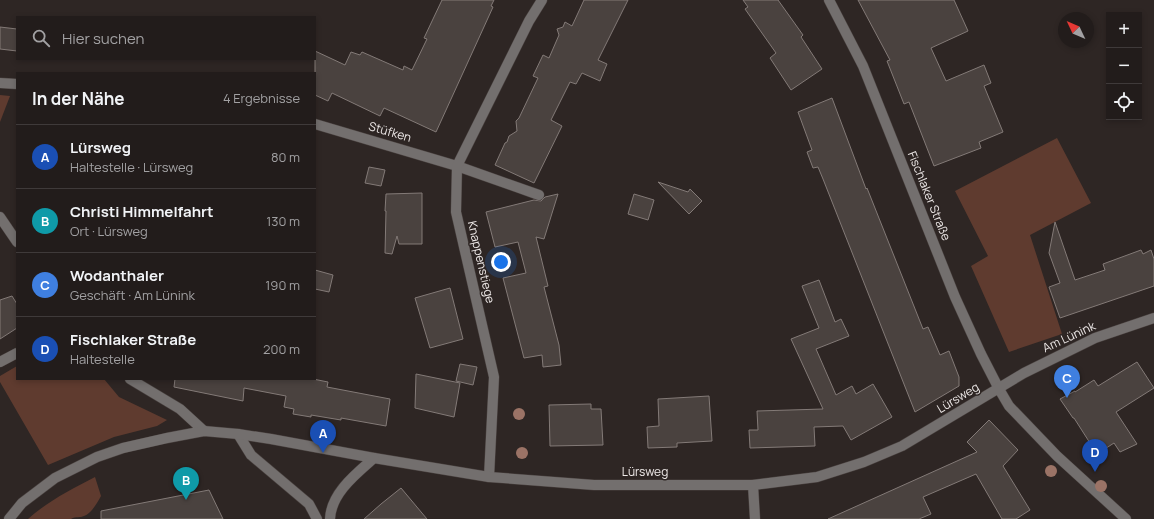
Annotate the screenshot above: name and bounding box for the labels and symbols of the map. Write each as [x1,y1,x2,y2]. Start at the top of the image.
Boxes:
north arrow [1058,12,1094,48]
street label: Stüfken [367,117,414,146]
street label: Fischlaker Straße [904,149,955,243]
street label: Knappenstiege [464,219,499,305]
your location [491,252,511,272]
street label: Am Lünink [1040,316,1099,356]
pin: C [1054,365,1080,398]
street label: Lürsweg [933,378,982,417]
pin: A [310,420,336,453]
pin: D [1082,439,1108,472]
street label: Lürsweg [622,463,668,480]
pin: B [173,467,199,500]

